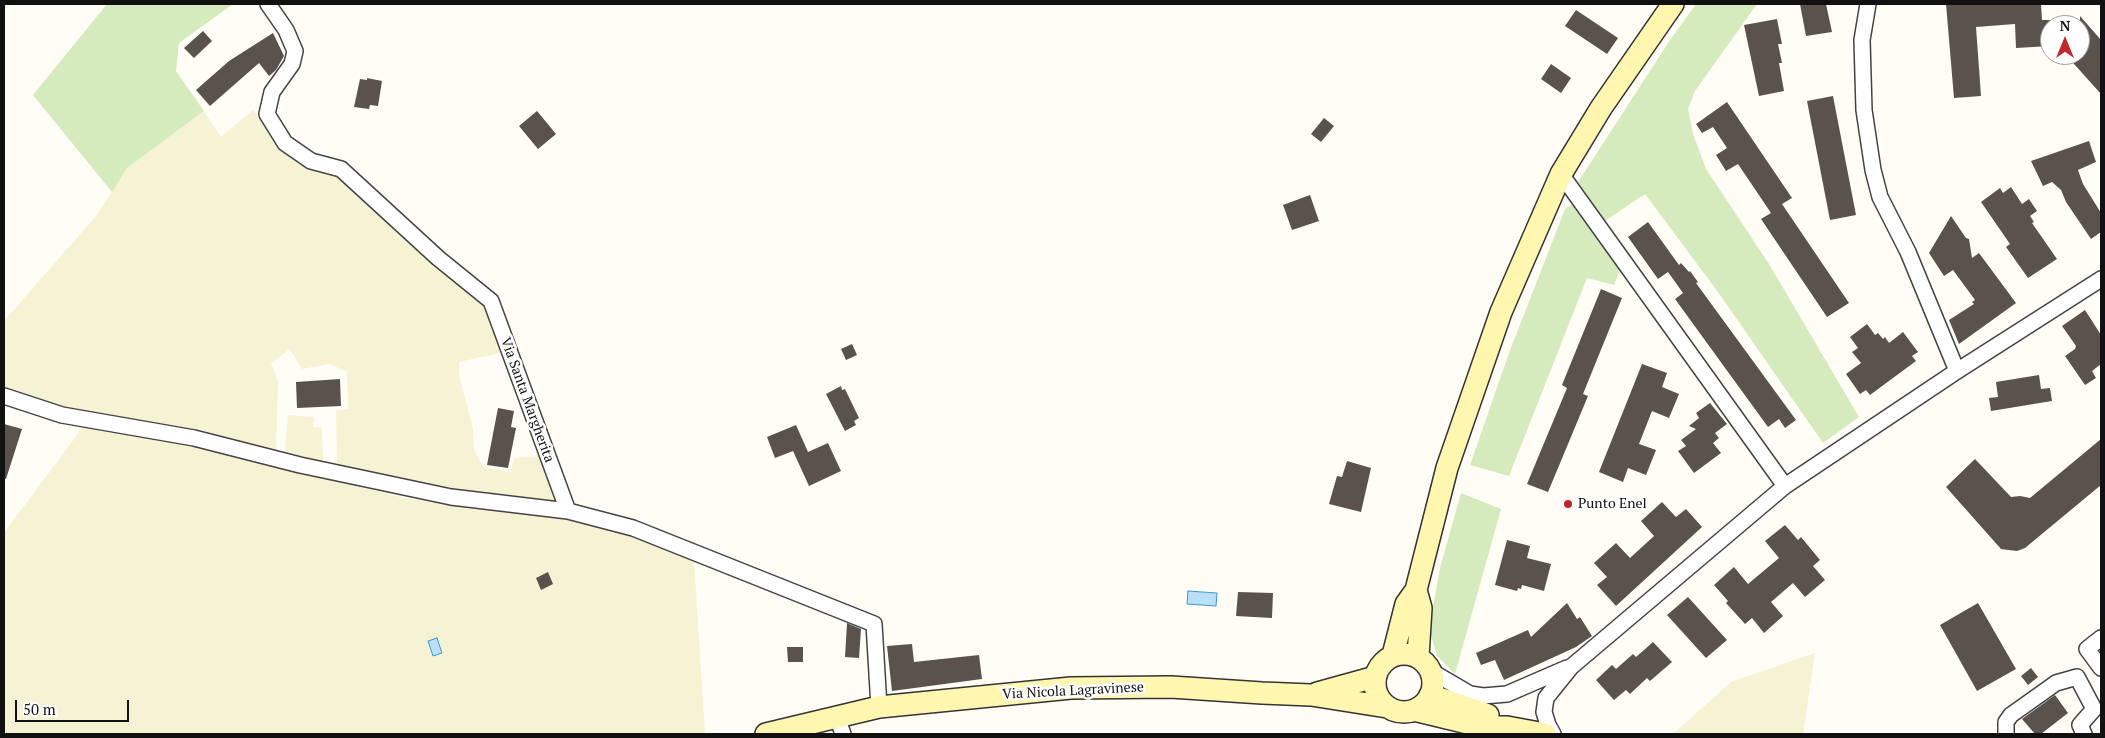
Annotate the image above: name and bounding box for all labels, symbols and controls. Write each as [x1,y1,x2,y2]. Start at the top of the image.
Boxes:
north arrow [2040,15,2090,65]
text: N [2060,16,2070,35]
street label: Via Santa Margherita [497,335,557,465]
place label: Punto Enel [1578,496,1647,512]
marker: Punto Enel [1562,498,1574,510]
street label: Via Nicola Lagravinese [1002,679,1144,703]
scale bar [18,690,131,722]
text: 50 m [23,699,56,719]

